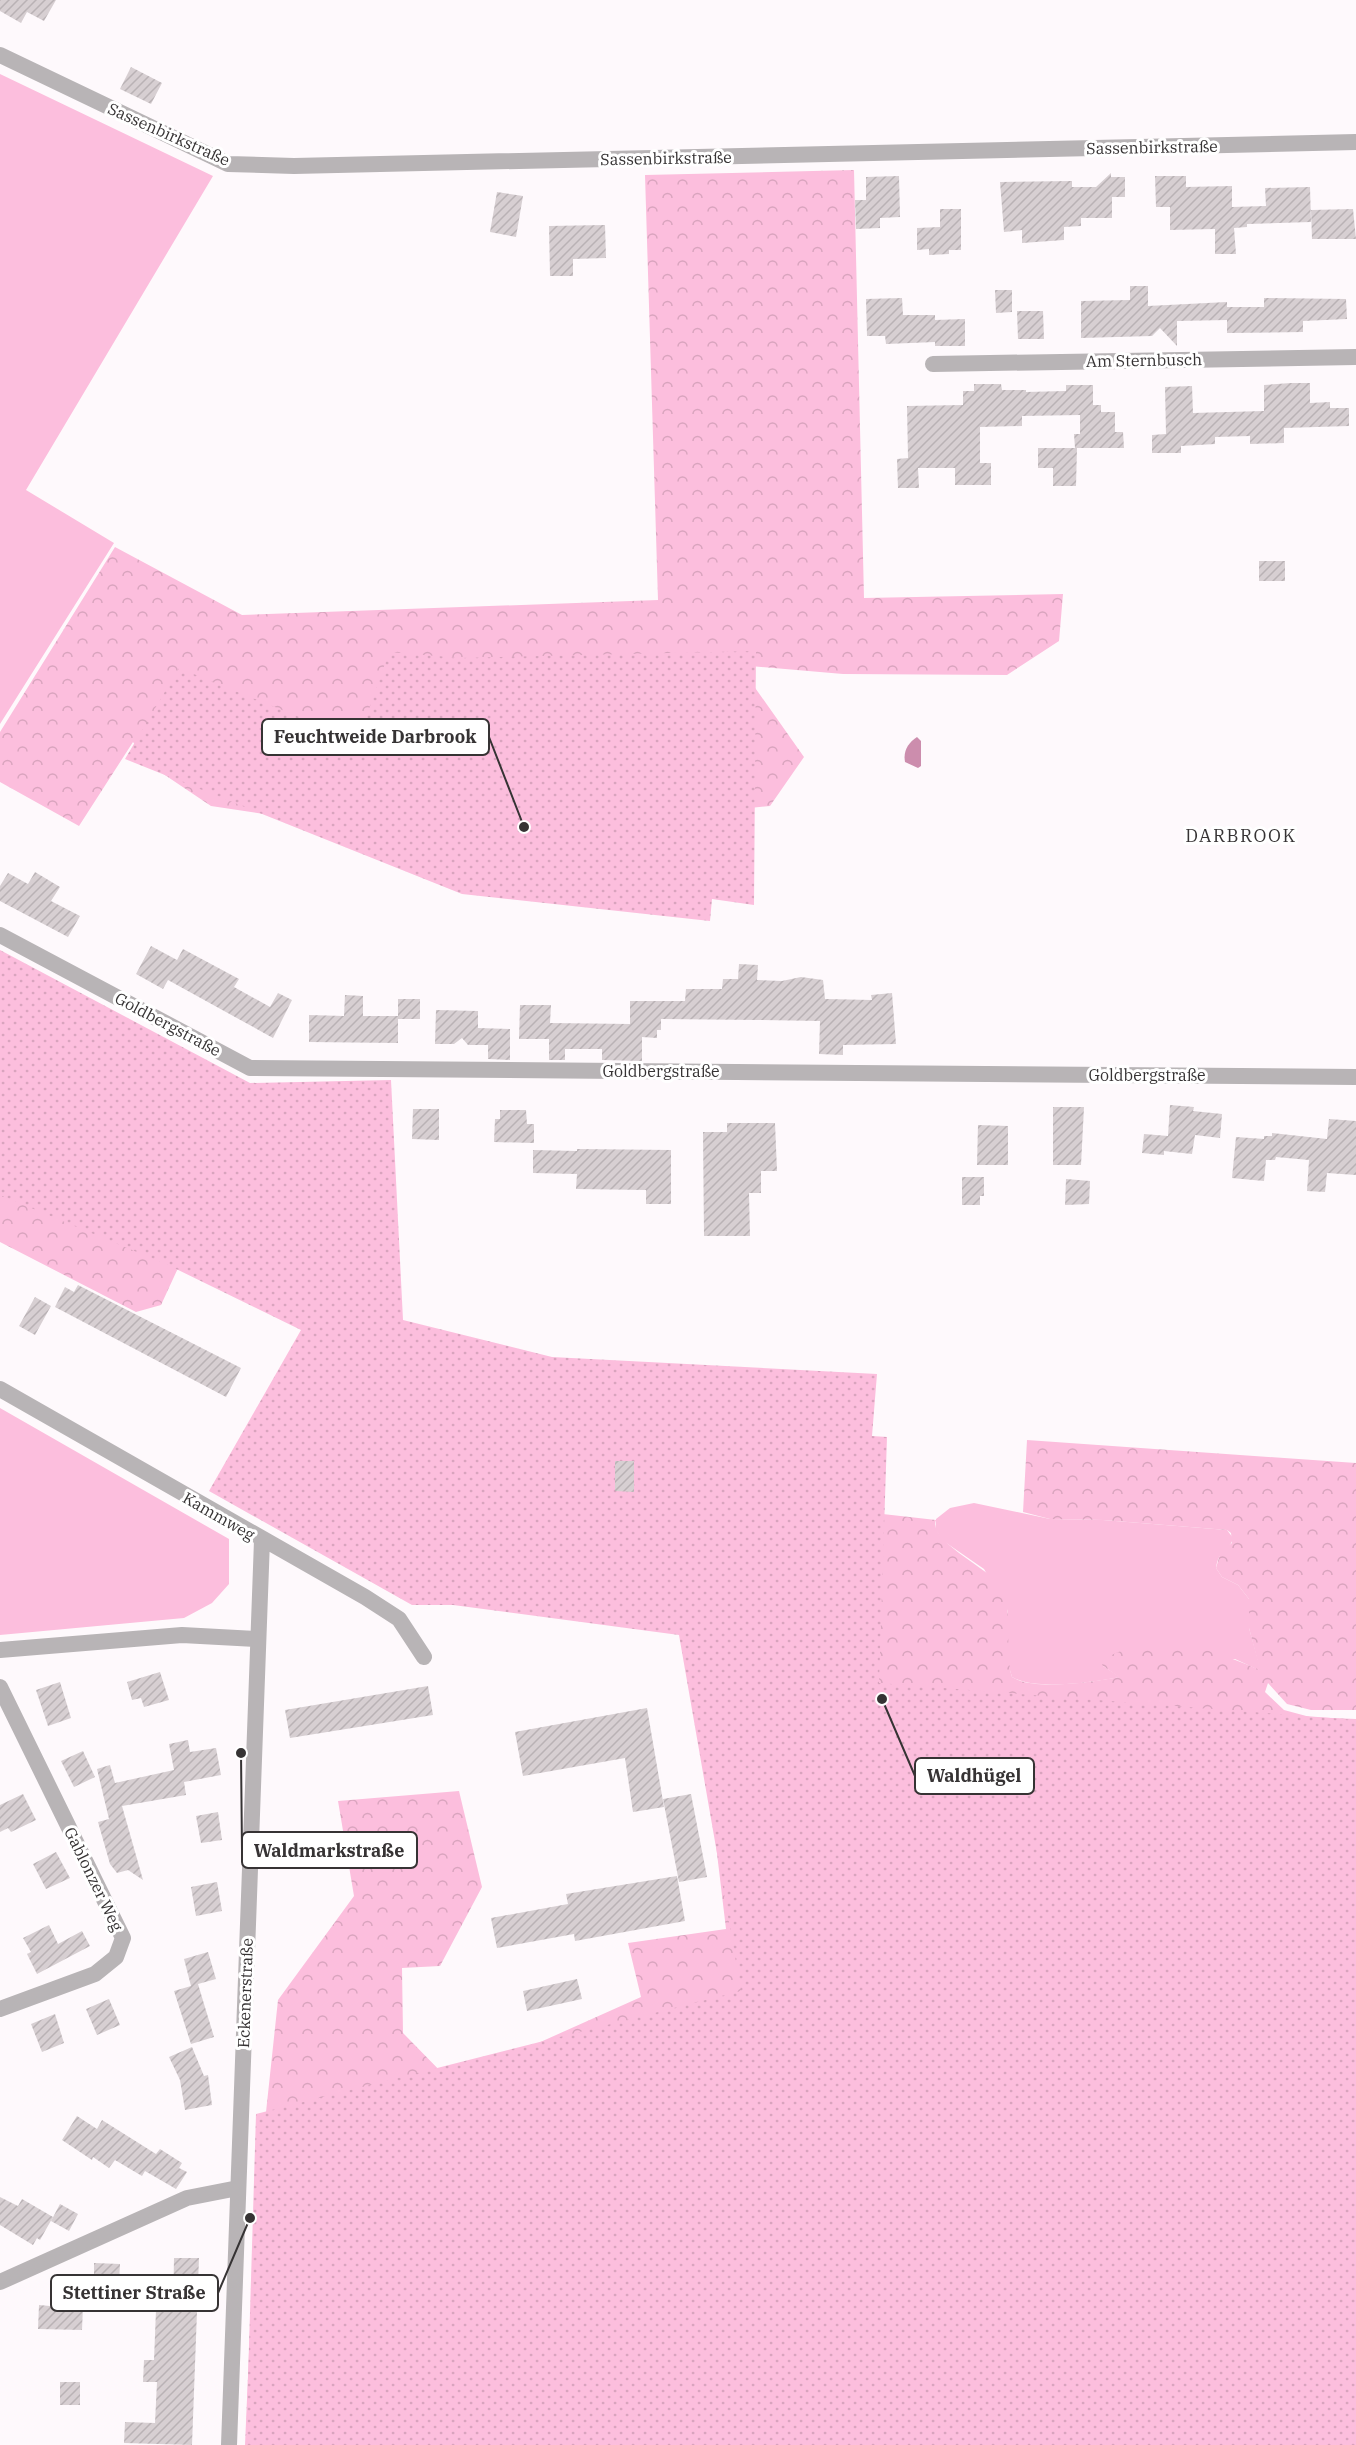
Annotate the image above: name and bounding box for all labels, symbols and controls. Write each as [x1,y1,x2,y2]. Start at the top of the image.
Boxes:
street label: Sassenbirkstraße [105,98,233,170]
street label: Sassenbirkstraße [1086,136,1218,158]
street label: Sassenbirkstraße [600,147,732,169]
street label: Am Sternbusch [1086,349,1202,371]
callout: Feuchtweide Darbrook [262,719,489,755]
text: Feuchtweide Darbrook [274,725,477,748]
district label: DARBROOK [1185,824,1297,847]
street label: Goldbergstraße [112,988,224,1060]
street label: Goldbergstraße [602,1061,720,1081]
street label: Goldbergstraße [1088,1065,1206,1085]
street label: Kammweg [179,1487,259,1545]
callout: Waldhügel [915,1758,1034,1794]
text: Waldhügel [927,1764,1021,1787]
street label: Gablonzer Weg [60,1824,128,1935]
callout: Waldmarkstraße [242,1832,417,1868]
text: Waldmarkstraße [254,1839,404,1862]
street label: Eckenerstraße [233,1938,257,2048]
callout: Stettiner Straße [51,2275,218,2311]
text: Stettiner Straße [62,2281,206,2304]

